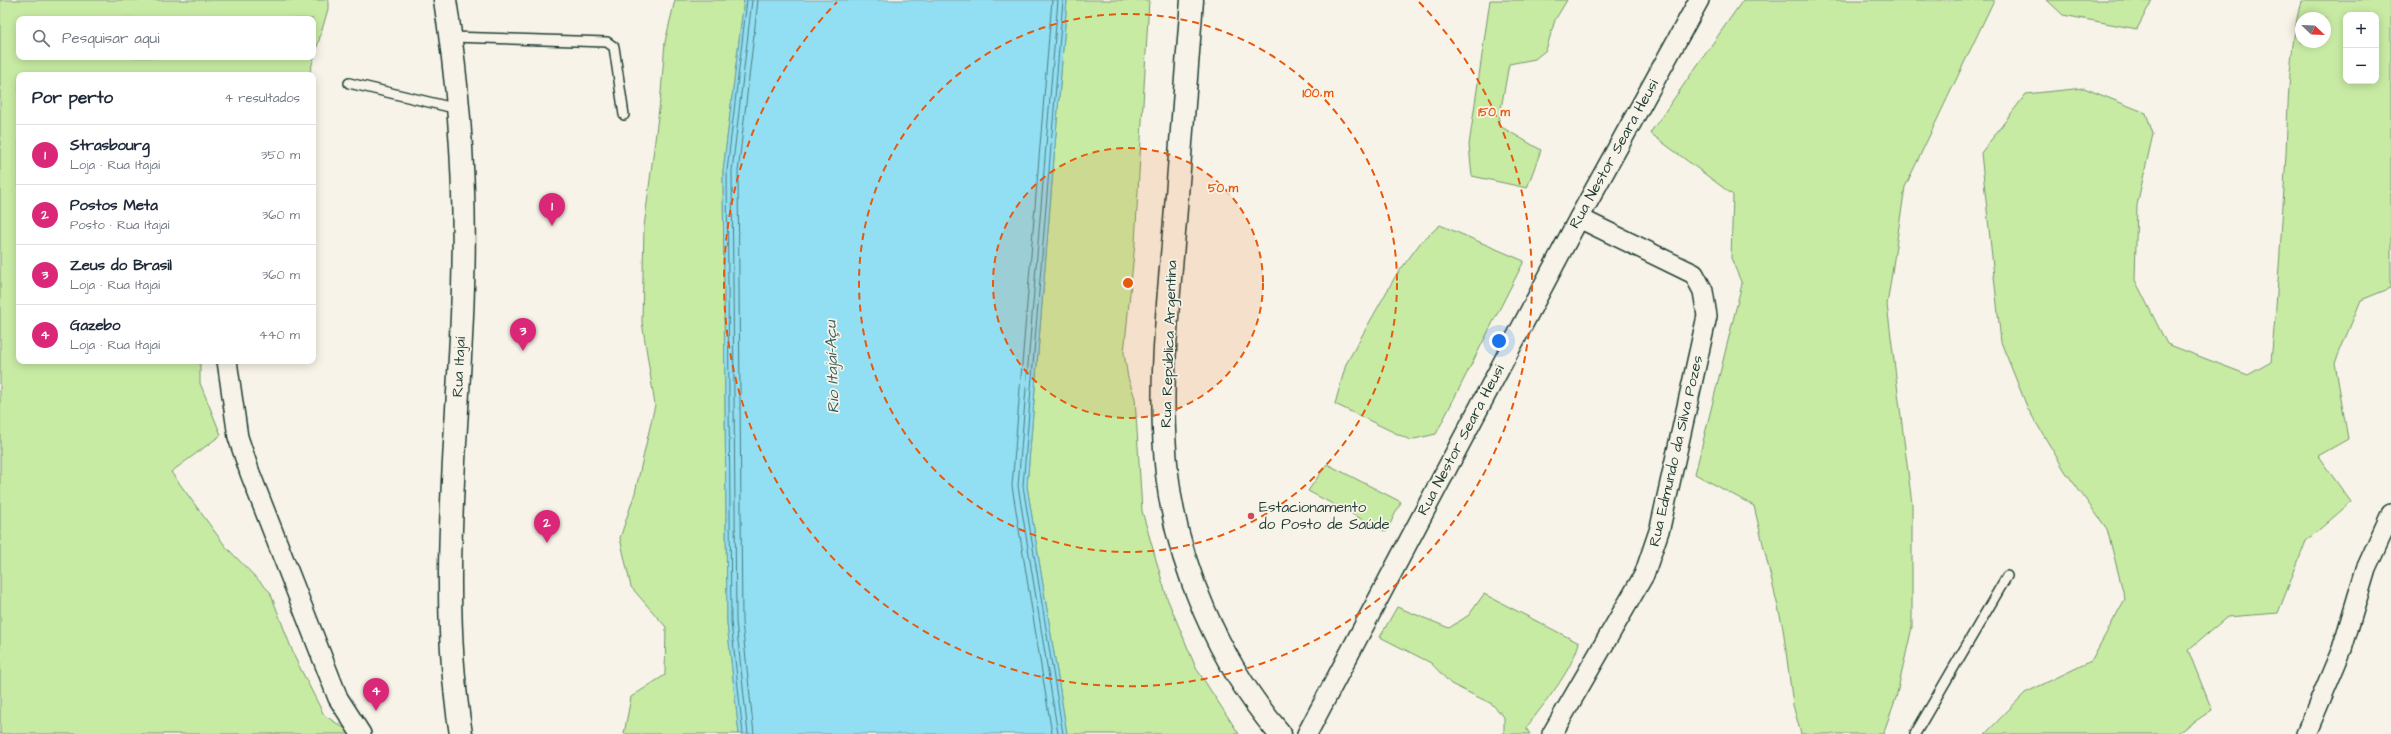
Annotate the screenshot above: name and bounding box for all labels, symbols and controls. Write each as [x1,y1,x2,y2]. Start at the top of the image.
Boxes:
north arrow [2295,12,2331,48]
map controls [2343,12,2379,84]
button: + [2343,12,2379,48]
search box [16,16,316,60]
icon: search [30,27,52,49]
text: Pesquisar aqui [62,28,159,49]
button: − [2343,48,2379,84]
street label: Rua Nestor Seara Heusi [1564,75,1664,232]
text: 100 m [1303,85,1334,102]
text: Por perto [32,86,113,110]
text: 4 resultados [224,89,300,107]
text: 150 m [1478,104,1511,121]
text: Strasbourg [70,135,150,156]
text: 1 [44,146,46,164]
text: 350 m [261,146,300,164]
text: Loja · Rua Itajaí [70,156,160,174]
text: 50 m [1208,180,1239,197]
pin: 1 [539,193,565,226]
text: Postos Meta [70,195,158,216]
text: 2 [41,206,49,224]
text: 360 m [262,206,300,224]
text: Posto · Rua Itajaí [70,216,169,234]
text: Zeus do Brasil [70,255,172,276]
street label: Rua República Argentina [1156,260,1183,428]
text: 3 [42,266,48,284]
text: 360 m [262,266,300,284]
text: Loja · Rua Itajaí [70,276,160,294]
centre of rings [1121,276,1135,290]
text: Gazebo [70,315,120,336]
pin: 3 [510,318,536,351]
water label: Rio Itajaí-Açu [819,319,845,414]
text: 4 [41,326,49,344]
text: 440 m [259,326,300,344]
your location [1489,331,1509,351]
text: Loja · Rua Itajaí [70,336,160,354]
street label: Rua Itajaí [447,336,471,398]
street label: Rua Edmundo da Silva Pozes [1644,353,1708,549]
street label: Rua Nestor Seara Heusi [1412,360,1510,519]
place label: Estacionamento do Posto de Saúde [1259,497,1390,535]
pin: 2 [534,510,560,543]
marker: Estacionamento do Posto de Saúde [1246,511,1256,521]
pin: 4 [363,678,389,711]

